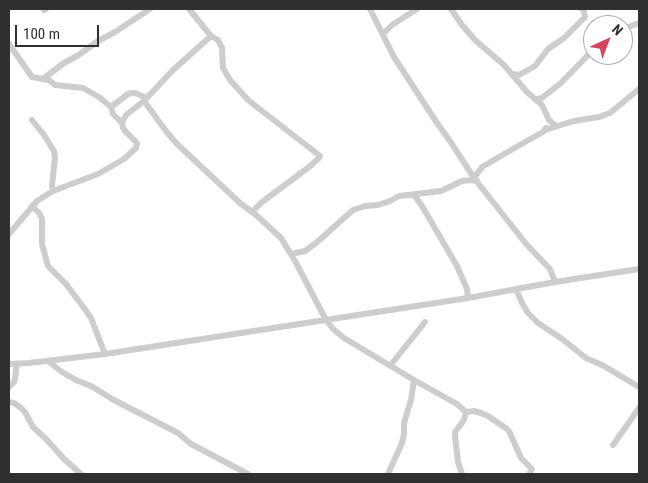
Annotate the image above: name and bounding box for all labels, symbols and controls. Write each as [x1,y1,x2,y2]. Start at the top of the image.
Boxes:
scale bar [18,15,101,47]
north arrow [583,15,633,65]
text: N [609,21,626,39]
text: 100 m [23,25,60,43]

